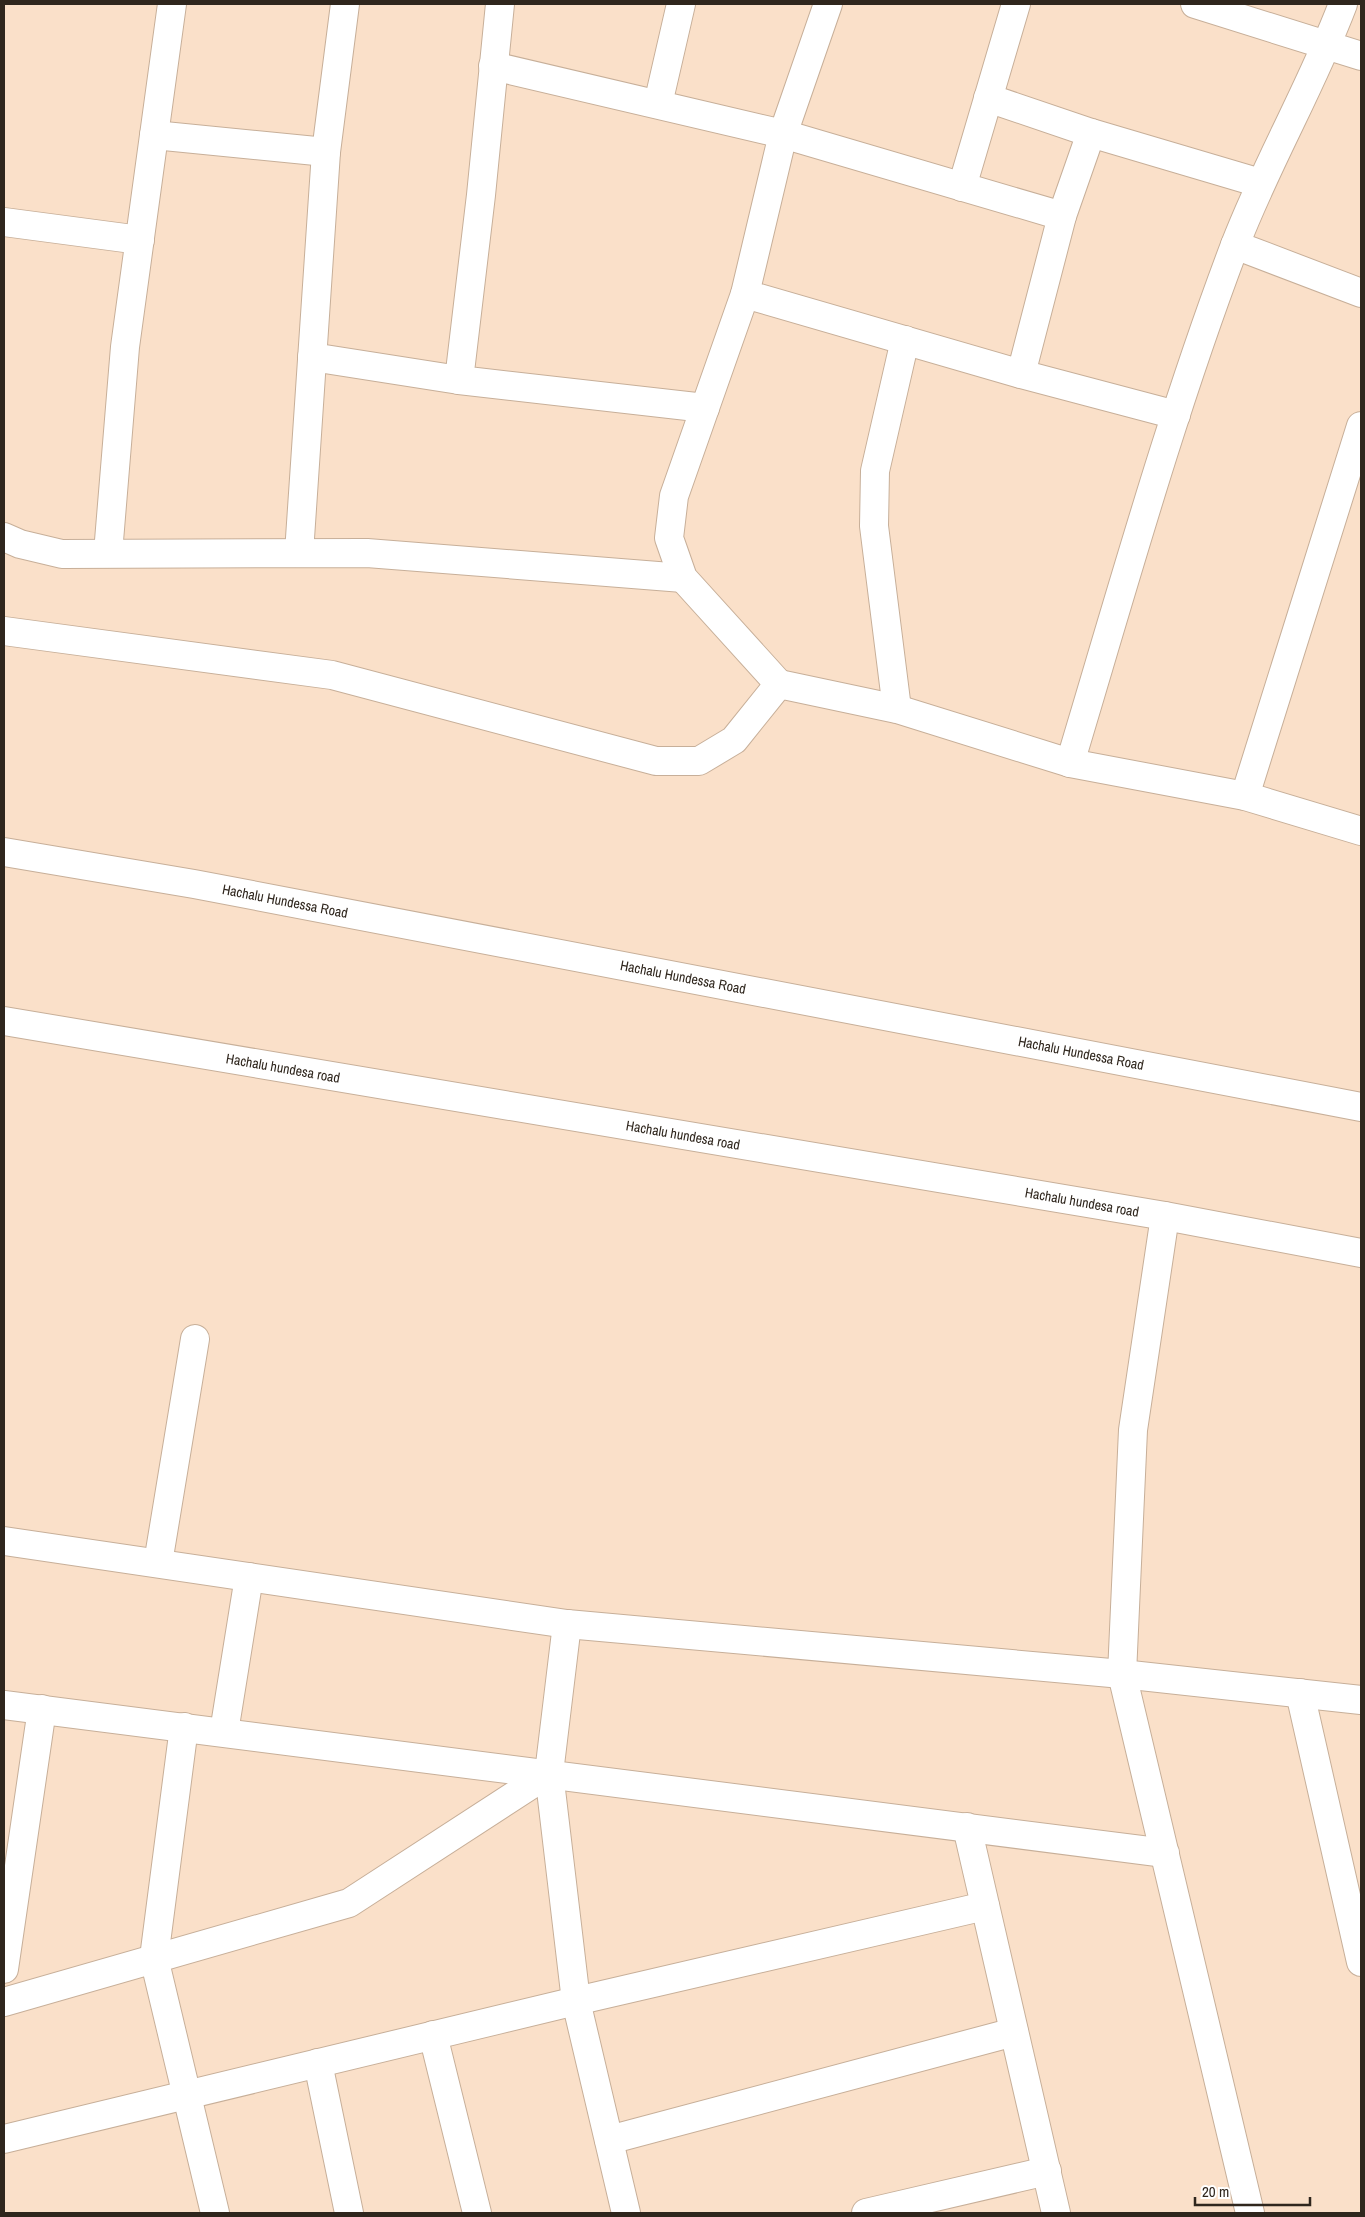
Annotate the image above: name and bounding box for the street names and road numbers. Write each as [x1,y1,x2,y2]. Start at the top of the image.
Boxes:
street label: Hachalu Hundessa Road [221,880,349,922]
street label: Hachalu Hundessa Road [619,956,747,998]
street label: Hachalu Hundessa Road [1017,1032,1145,1074]
street label: Hachalu hundesa road [225,1049,341,1087]
street label: Hachalu hundesa road [625,1116,741,1154]
street label: Hachalu hundesa road [1024,1183,1140,1221]

